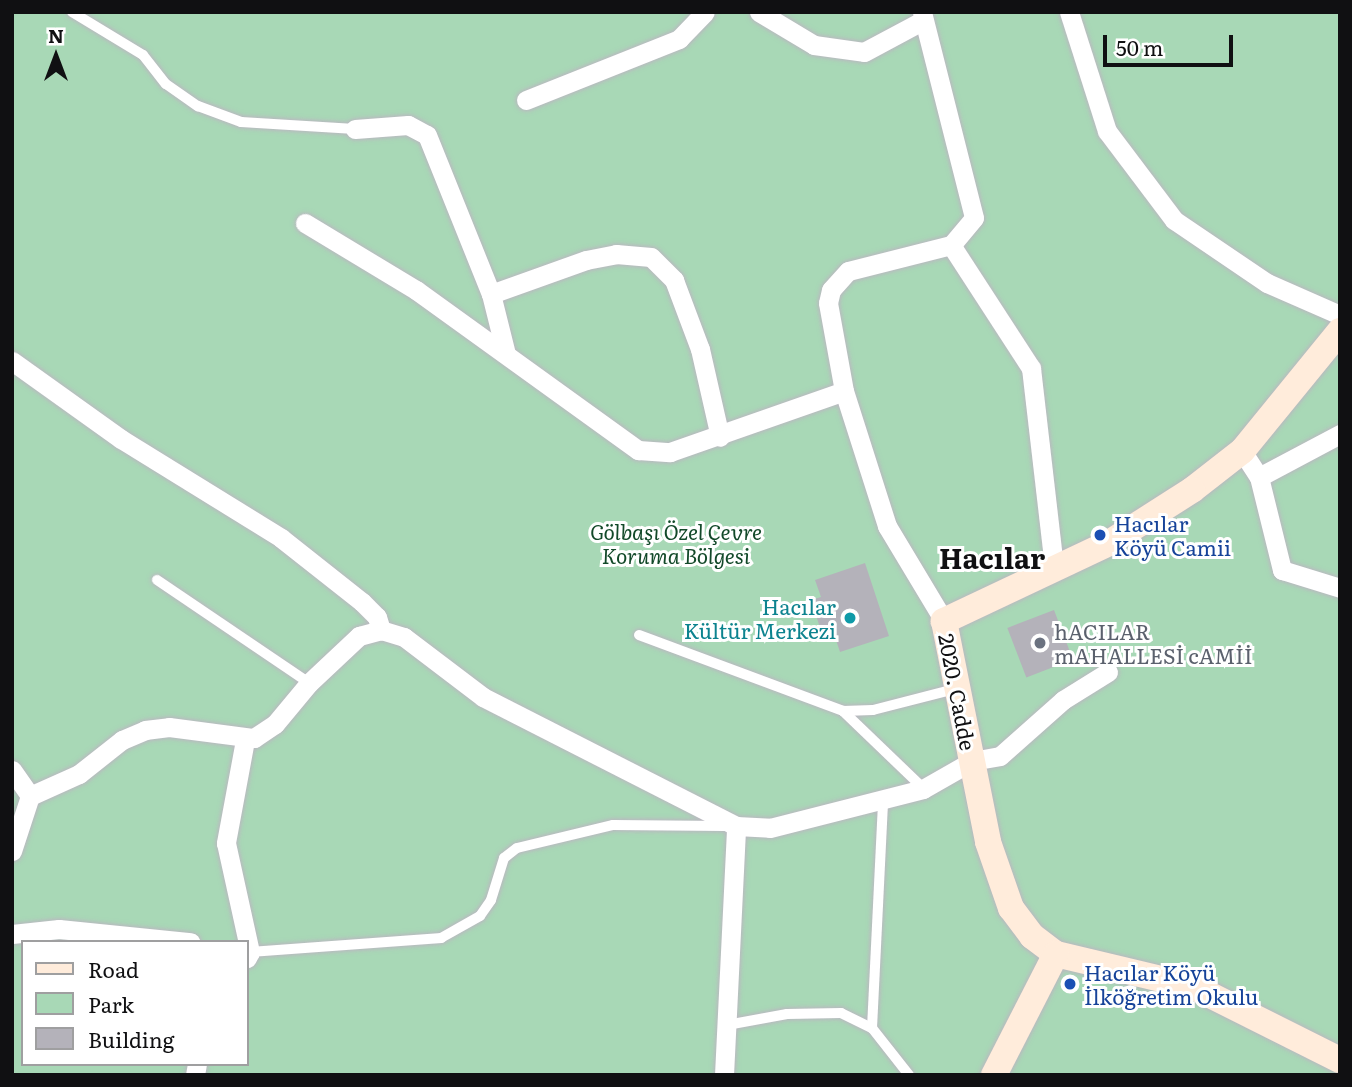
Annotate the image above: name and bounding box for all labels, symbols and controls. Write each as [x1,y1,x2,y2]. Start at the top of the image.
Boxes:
north arrow [21,21,91,91]
text: N [48,21,64,49]
scale bar [1107,21,1236,65]
text: 50 m [1116,31,1163,62]
place label: Hacılar Köyü Camii [1114,510,1231,560]
park label: Gölbaşı Özel Çevre Koruma Bölgesi [590,518,762,568]
marker: Hacılar Köyü Camii [1092,527,1108,543]
district label: Hacılar [939,540,1045,574]
place label: Hacılar Kültür Merkezi [684,593,836,643]
marker: Hacılar Kültür Merkezi [842,610,858,626]
place label: hACILAR mAHALLESİ cAMİİ [1054,618,1252,668]
street label: 2020. Cadde [934,631,982,753]
marker: hACILAR mAHALLESİ cAMİİ [1032,635,1048,651]
legend [21,940,248,1066]
text: Road [88,953,139,984]
place label: Hacılar Köyü İlköğretim Okulu [1084,959,1258,1009]
marker: Hacılar Köyü İlköğretim Okulu [1062,976,1078,992]
text: Park [88,988,134,1019]
text: Building [88,1023,174,1054]

